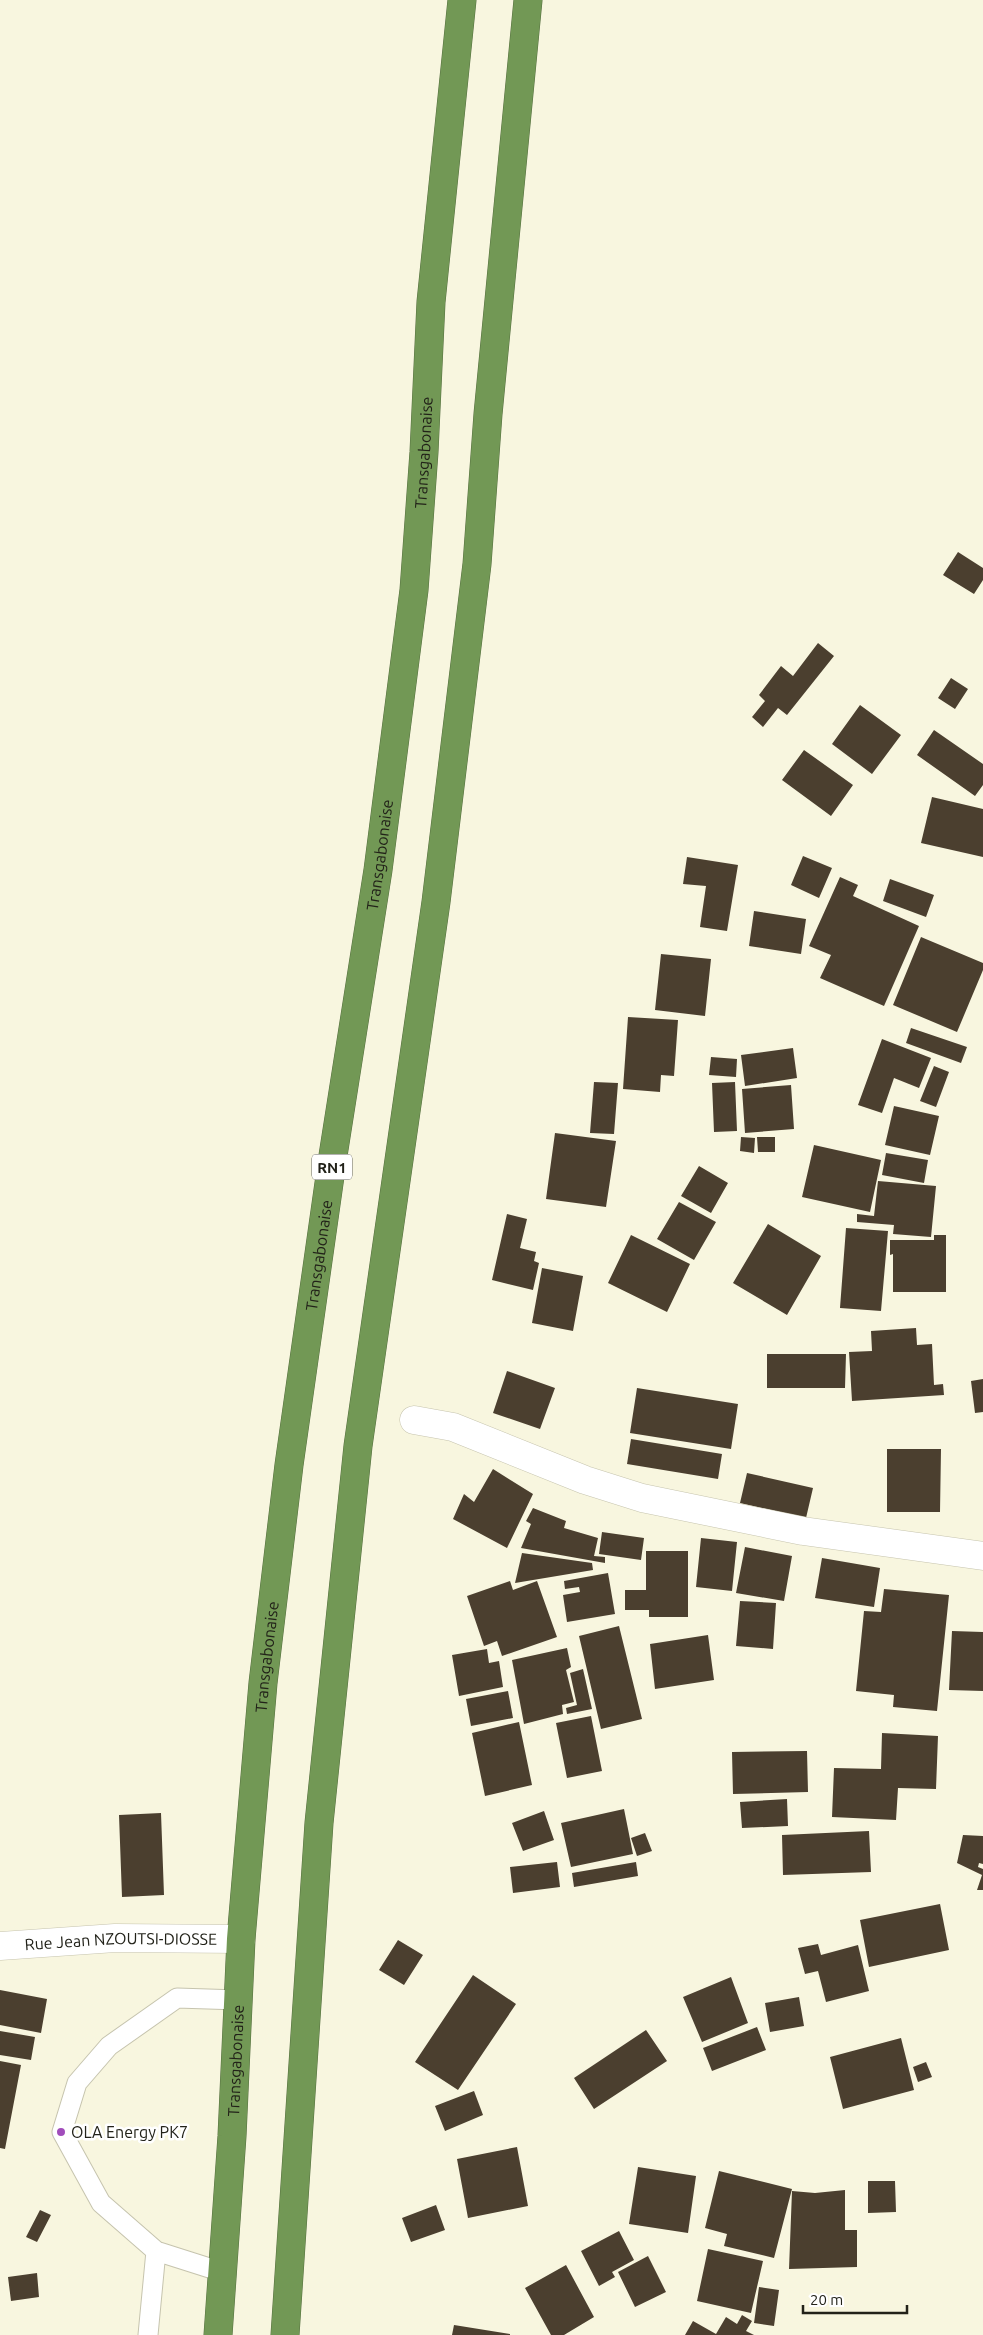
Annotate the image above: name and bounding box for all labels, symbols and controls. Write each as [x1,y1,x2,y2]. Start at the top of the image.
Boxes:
street label: Transgabonaise [411,396,436,509]
street label: Transgabonaise [363,798,396,912]
road number: RN1 [312,1154,352,1180]
street label: Transgabonaise [302,1199,336,1312]
street label: Transgabonaise [251,1600,282,1713]
street label: Rue Jean NZOUTSI-DIOSSE [24,1929,217,1953]
street label: Transgabonaise [224,2004,247,2117]
place label: OLA Energy PK7 [71,2123,188,2141]
marker: OLA Energy PK7 [55,2126,67,2138]
scale bar [803,2282,907,2314]
text: 20 m [810,2291,843,2308]

